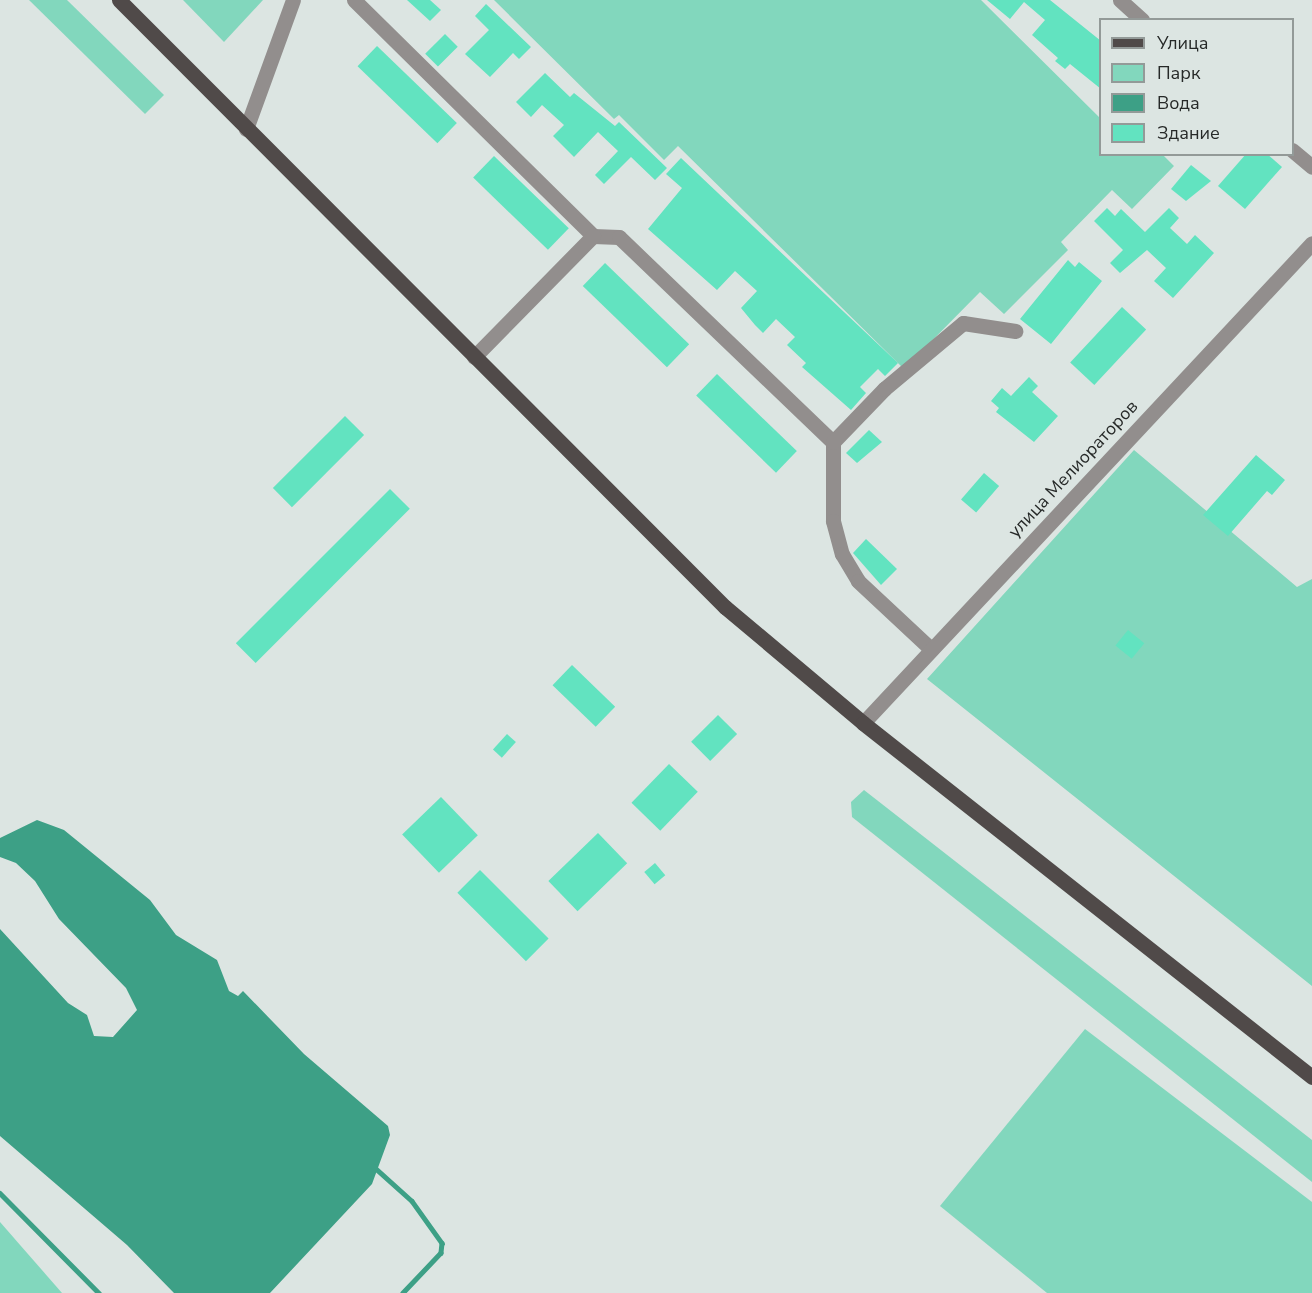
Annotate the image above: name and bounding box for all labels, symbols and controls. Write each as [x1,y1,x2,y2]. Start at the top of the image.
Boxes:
legend [1099,18,1294,156]
text: Улица [1157,31,1208,55]
text: Парк [1157,61,1200,85]
text: Вода [1157,91,1200,115]
text: Здание [1157,121,1220,145]
street label: улица Мелиораторов [1004,396,1142,542]

